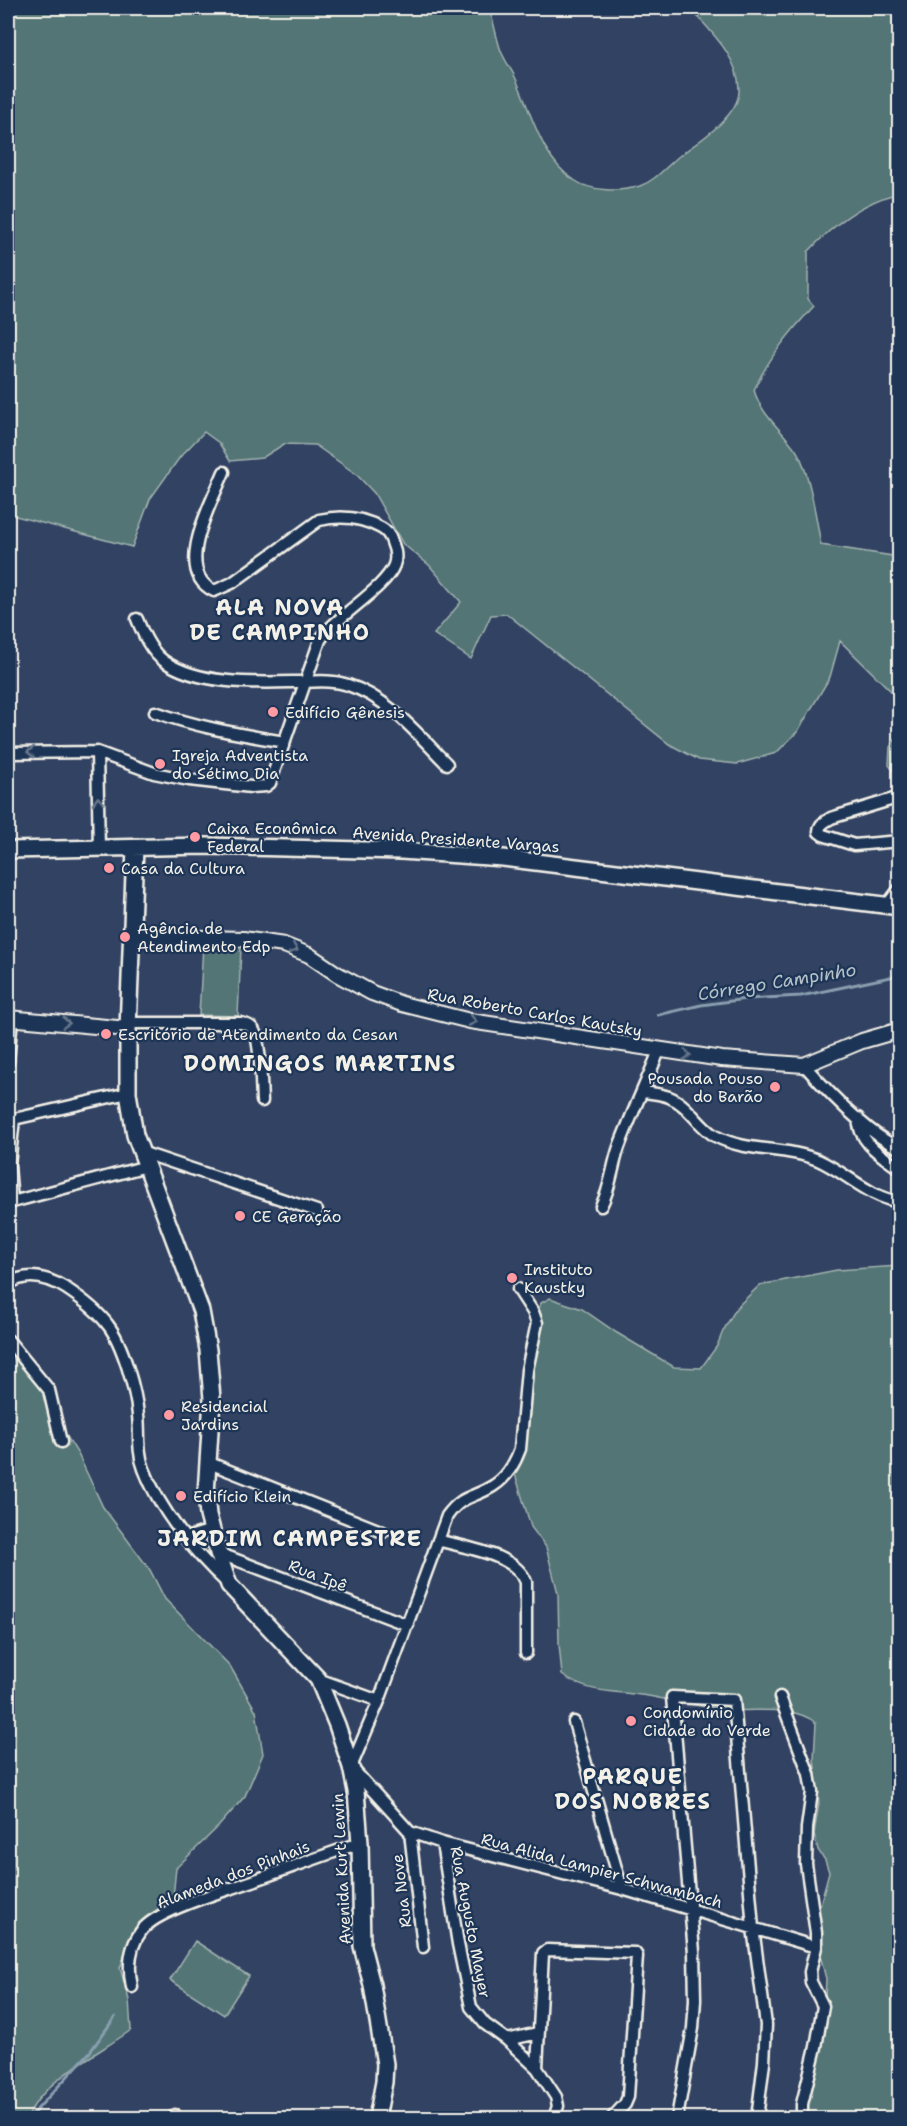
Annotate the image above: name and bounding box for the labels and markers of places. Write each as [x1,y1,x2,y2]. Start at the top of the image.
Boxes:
place label: Edifício Gênesis [285,702,405,723]
marker: Edifício Gênesis [266,705,280,719]
place label: Igreja Adventista do Sétimo Dia [172,745,308,784]
marker: Igreja Adventista do Sétimo Dia [153,757,167,771]
place label: Caixa Econômica Federal [207,818,337,857]
marker: Caixa Econômica Federal [188,830,202,844]
place label: Casa da Cultura [121,858,245,879]
marker: Casa da Cultura [102,861,116,875]
place label: Agência de Atendimento Edp [137,918,271,957]
marker: Agência de Atendimento Edp [118,930,132,944]
place label: Escritório de Atendimento da Cesan [118,1024,398,1045]
marker: Escritório de Atendimento da Cesan [99,1027,113,1041]
place label: Pousada Pouso do Barão [648,1068,763,1107]
marker: Pousada Pouso do Barão [768,1080,782,1094]
place label: CE Geração [252,1206,342,1227]
marker: CE Geração [233,1209,247,1223]
place label: Instituto Kaustky [524,1259,593,1298]
marker: Instituto Kaustky [505,1271,519,1285]
place label: Residencial Jardins [181,1396,268,1435]
marker: Residencial Jardins [162,1408,176,1422]
place label: Edifício Klein [193,1486,292,1507]
marker: Edifício Klein [174,1489,188,1503]
place label: Condomínio Cidade do Verde [643,1702,771,1741]
marker: Condomínio Cidade do Verde [624,1714,638,1728]

